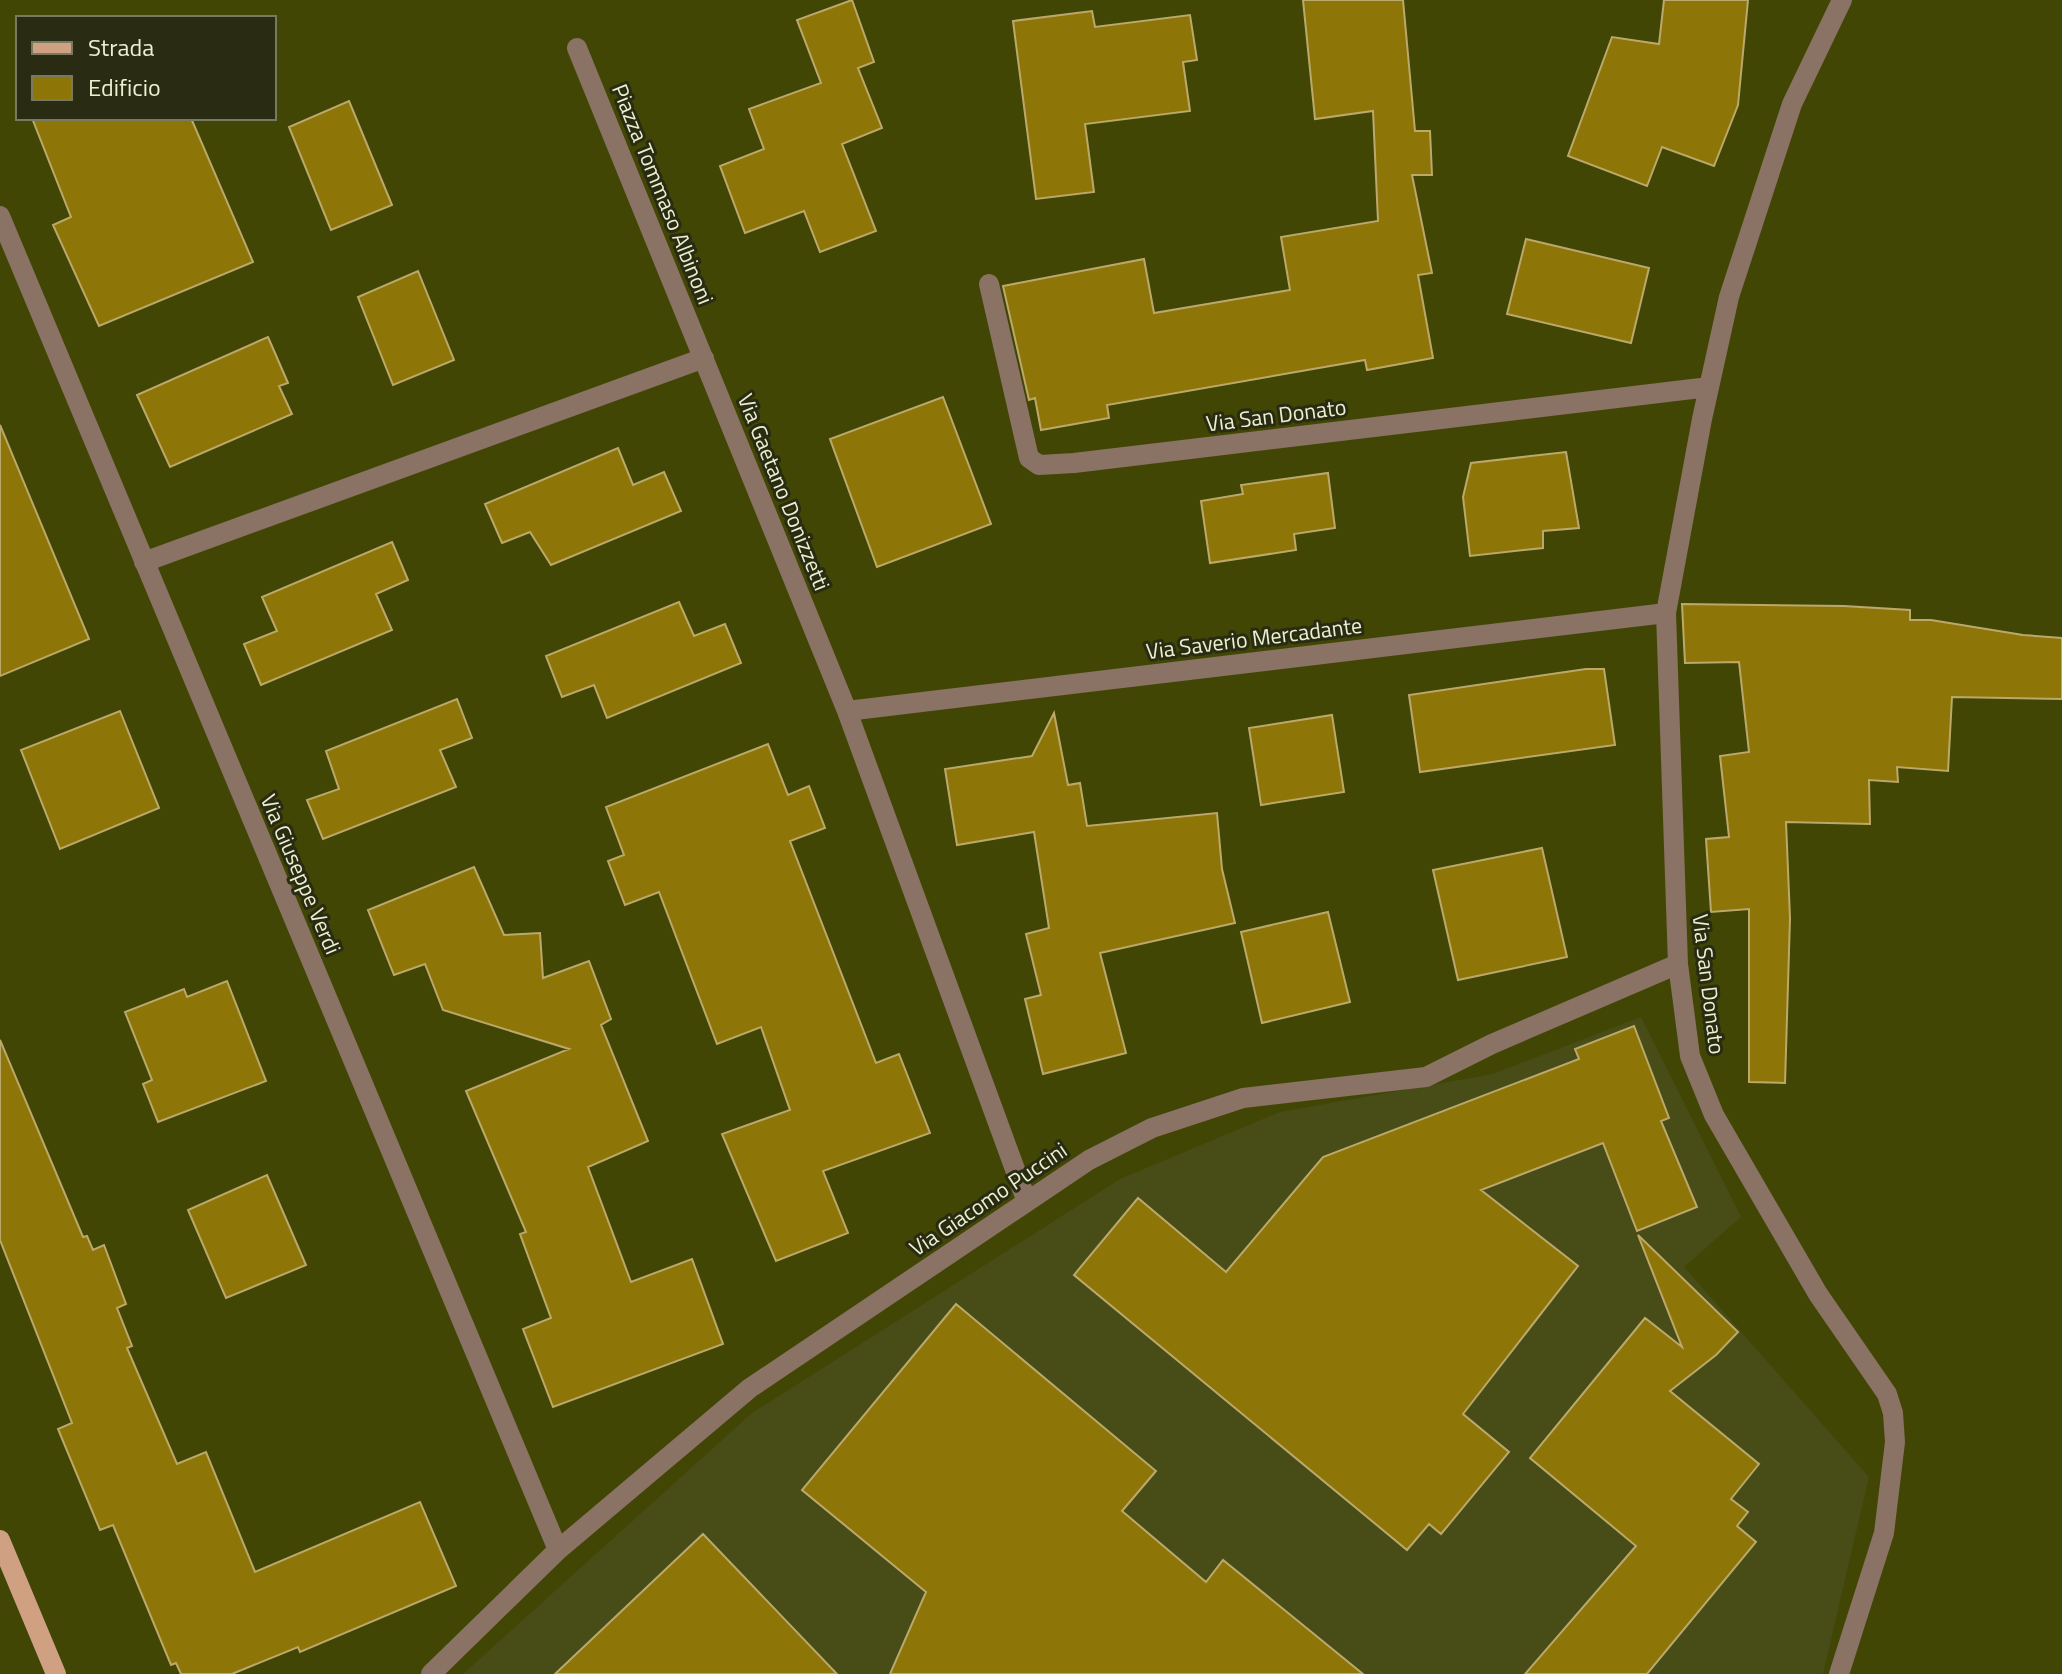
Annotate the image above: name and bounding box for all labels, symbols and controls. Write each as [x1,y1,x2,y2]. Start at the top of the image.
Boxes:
legend [16,16,276,120]
text: Strada [88,29,154,65]
text: Edificio [88,69,161,105]
street label: Piazza Tommaso Albinoni [603,79,723,309]
street label: Via Gaetano Donizzetti [729,388,839,596]
street label: Via San Donato [1204,390,1348,440]
street label: Via Saverio Mercadante [1144,608,1364,668]
street label: Via Giuseppe Verdi [252,789,350,959]
street label: Via San Donato [1684,912,1734,1056]
street label: Via Giacomo Puccini [902,1133,1074,1265]

